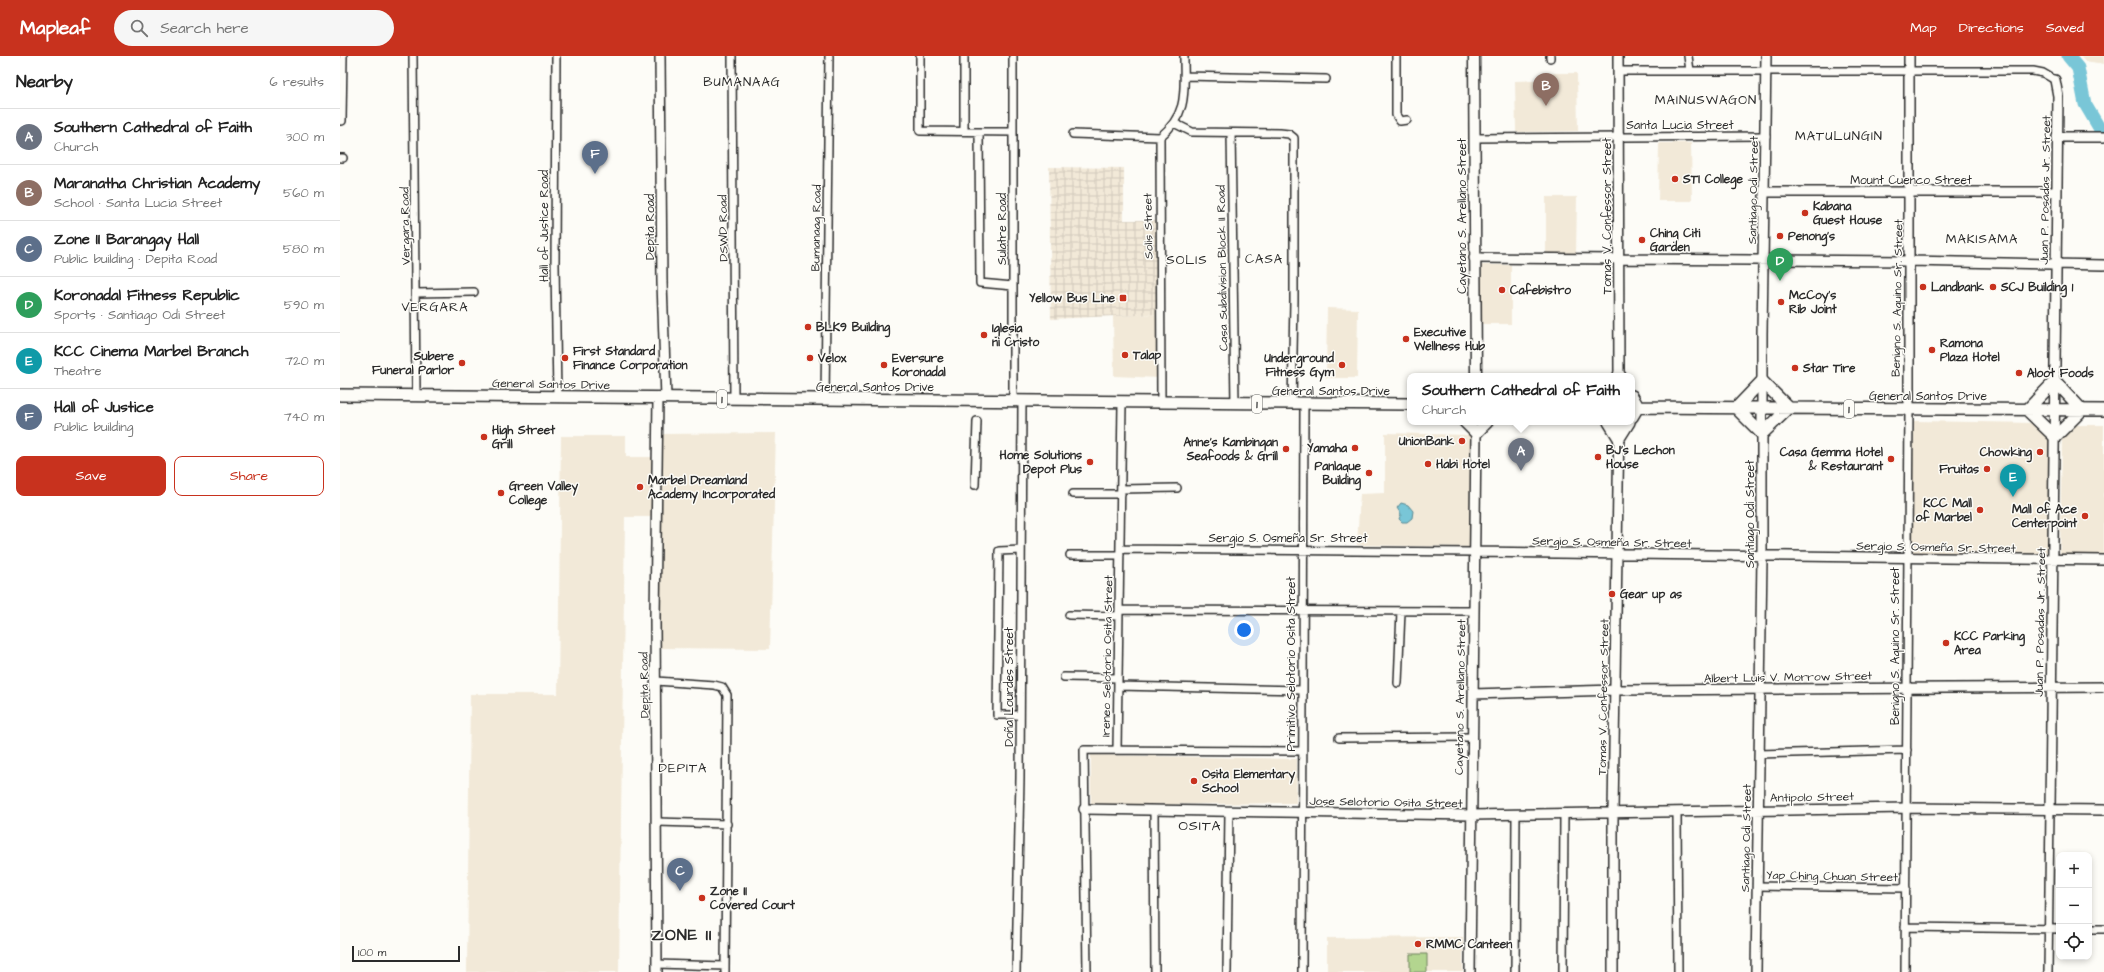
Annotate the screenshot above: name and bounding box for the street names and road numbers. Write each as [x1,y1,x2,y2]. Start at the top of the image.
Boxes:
street label: Juan P. Posadas Jr. Street [2036,115,2055,265]
street label: Santa Lucia Street [1626,117,1734,134]
street label: Santiago Odi Street [1744,136,1764,244]
street label: Cayetano S. Arellano Street [1454,138,1472,294]
street label: Tomas V. Confessor Street [1599,138,1616,294]
street label: Hall of Justice Road [536,170,553,282]
street label: Mount Cuenco Street [1850,172,1972,189]
street label: Bumanaag Road [807,184,827,272]
street label: Casa Subdivision Block II Road [1213,185,1232,351]
street label: Vergara Road [396,187,416,265]
street label: Sulatre Road [994,193,1011,265]
street label: Solis Street [1139,193,1158,259]
street label: Depita Road [642,194,659,260]
street label: DSWD Road [714,194,733,262]
street label: Benigno S. Aquino Sr. Street [1888,219,1908,377]
street label: General Santos Drive [492,375,611,394]
street label: General Santos Drive [816,379,934,396]
street label: General Santos Drive [1272,383,1390,400]
street label: General Santos Drive [1869,388,1987,405]
road number: 1 [717,390,727,408]
road number: 1 [1252,395,1262,413]
road number: 1 [1844,400,1854,418]
street label: Santiago Odi Street [1742,460,1760,568]
street label: Sergio S. Osmeña Sr. Street [1208,530,1368,548]
street label: Sergio S. Osmeña Sr. Street [1532,533,1692,553]
street label: Sergio S. Osmeña Sr. Street [1856,538,2016,558]
street label: Juan P. Posadas Jr. Street [2031,547,2050,697]
street label: Benigno S. Aquino Sr. Street [1887,567,1905,725]
street label: Ireneo Selotorio Osita Street [1098,575,1117,737]
street label: Primitivo Selotorio Osita Street [1283,576,1300,751]
street label: Tomas V. Confessor Street [1594,618,1613,775]
street label: Cayetano S. Arellano Street [1451,619,1471,775]
street label: Doña Lourdes Street [1001,627,1018,747]
street label: Depita Road [635,652,654,718]
street label: Albert Luis V. Morrow Street [1704,668,1872,687]
street label: Santiago Odi Street [1737,784,1757,892]
street label: Antipolo Street [1770,788,1854,807]
street label: Jose Selotorio Osita Street [1309,793,1463,812]
street label: Yap Ching Chuan Street [1766,867,1898,887]

